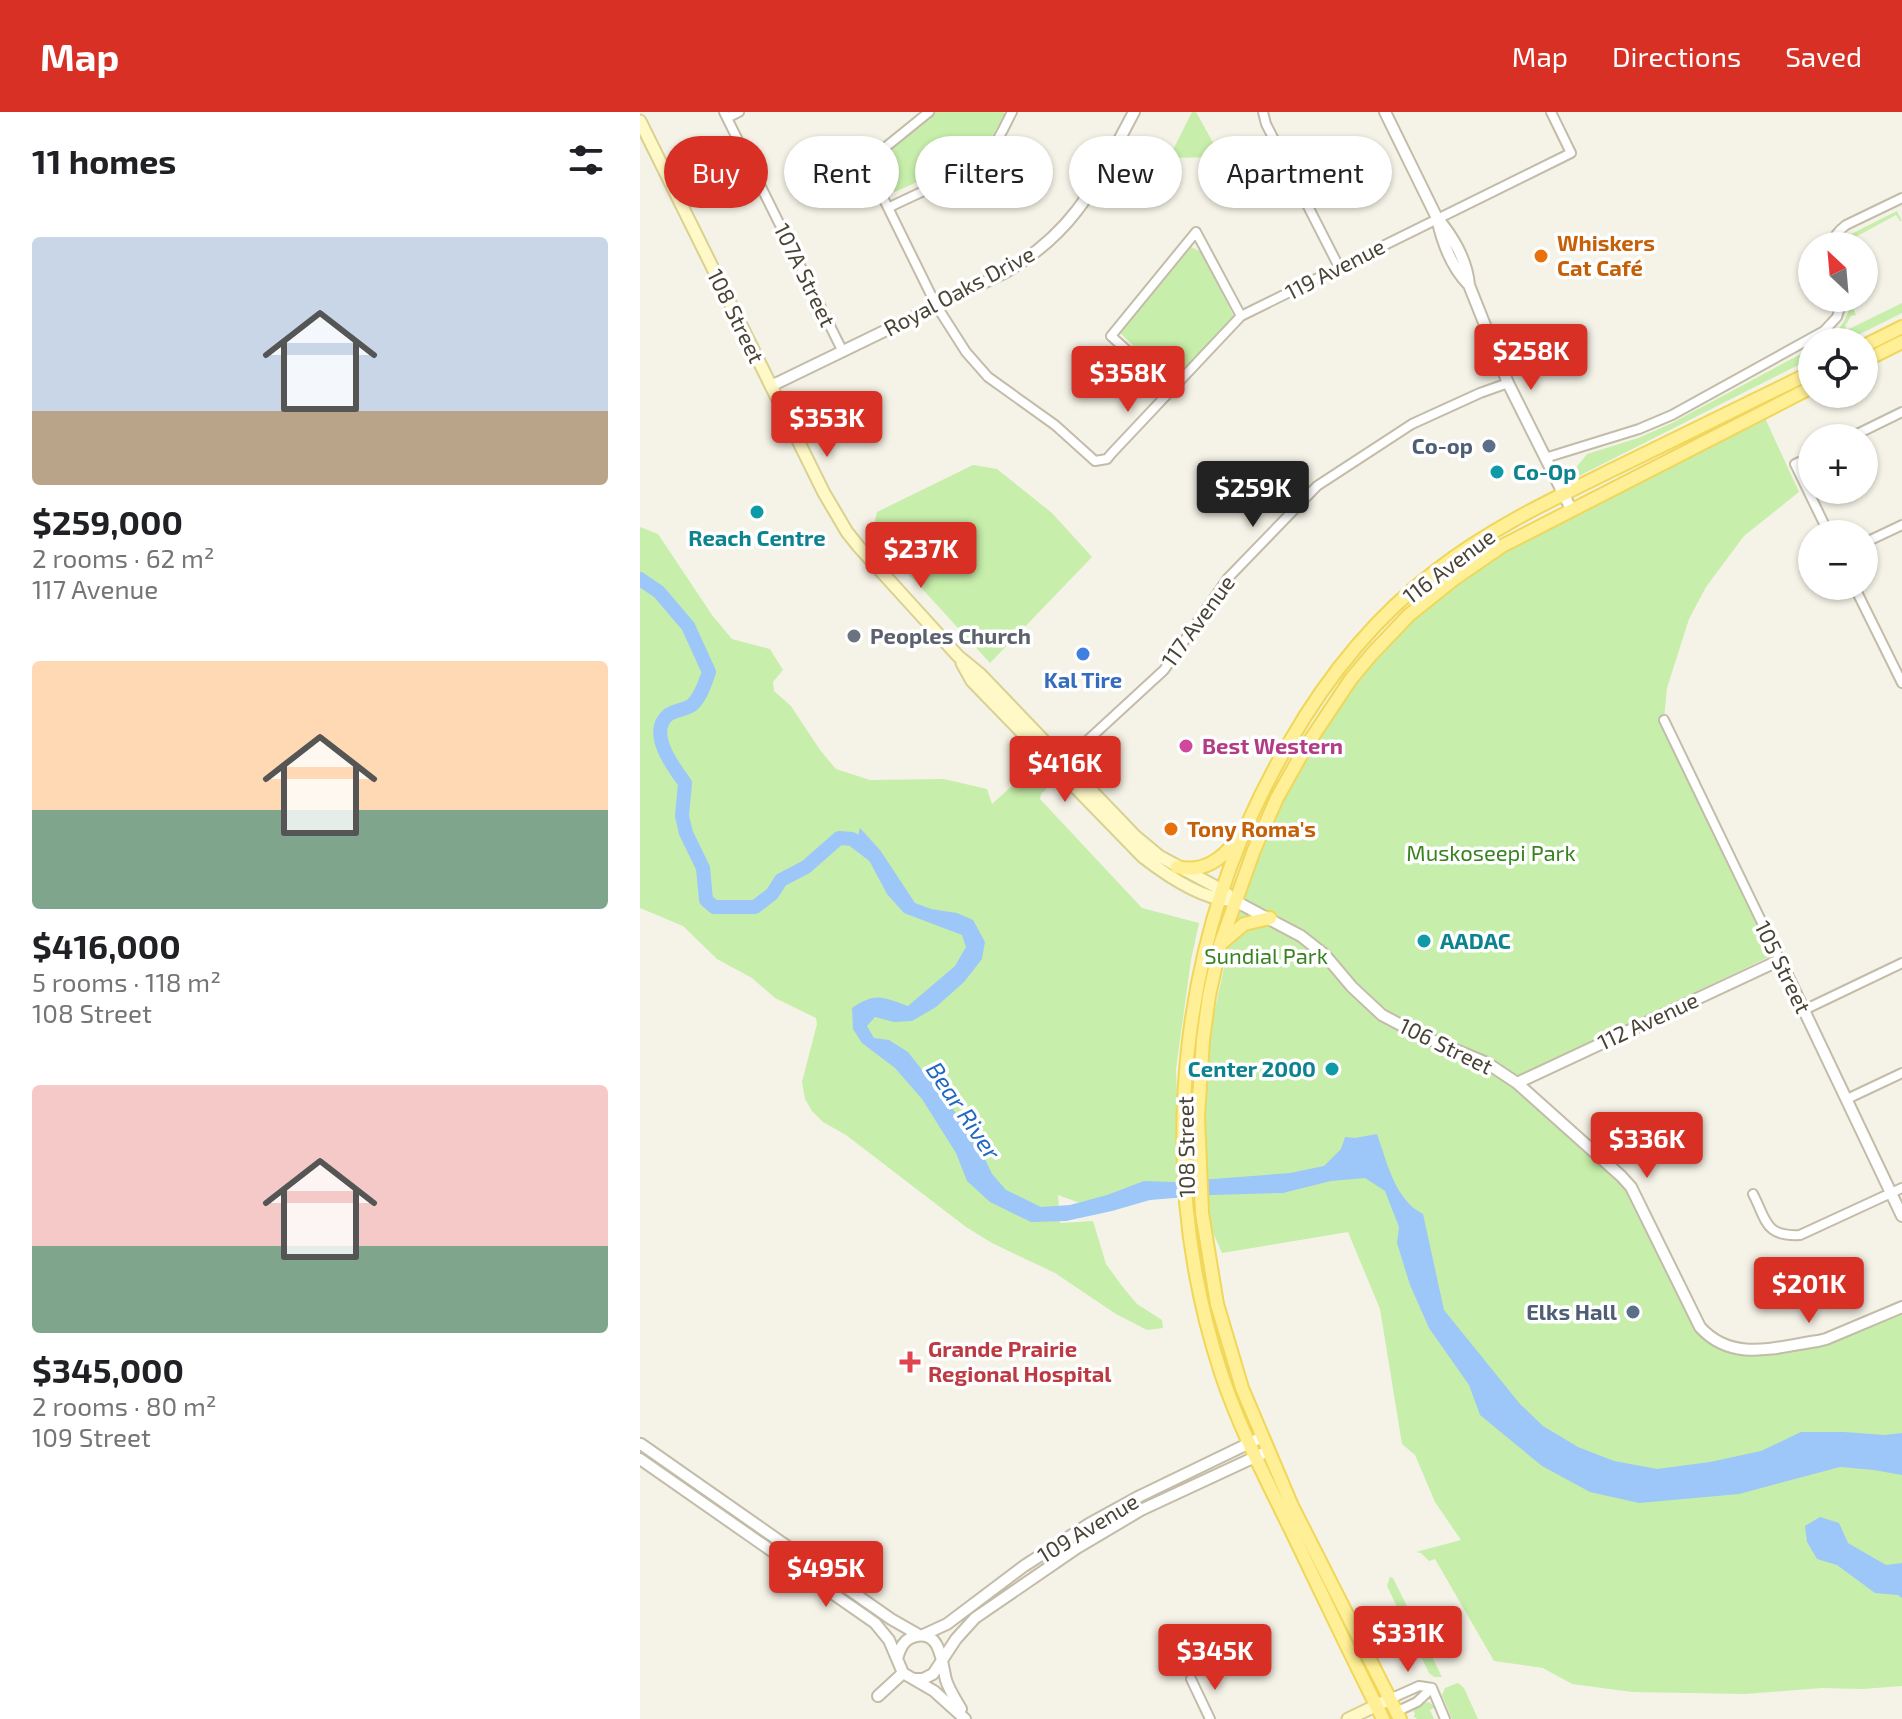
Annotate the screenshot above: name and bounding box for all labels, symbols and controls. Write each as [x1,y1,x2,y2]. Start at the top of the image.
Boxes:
text: Map [40,33,119,79]
text: Map [1512,39,1568,73]
text: Directions [1612,39,1741,73]
text: Saved [1785,39,1862,73]
chip: Buy [664,136,768,208]
chip: Rent [784,136,899,208]
chip: Filters [915,136,1053,208]
chip: New [1069,136,1182,208]
chip: Apartment [1198,136,1392,208]
icon: filters [564,138,608,182]
text: 11 homes [32,140,176,181]
street label: 107A Street [770,219,842,330]
place label: Whiskers Cat Café [1557,229,1655,280]
street label: 119 Avenue [1280,232,1389,304]
north arrow [1798,232,1878,312]
map controls [1798,232,1878,600]
street label: Royal Oaks Drive [879,240,1038,341]
marker: Whiskers Cat Café [1532,247,1550,265]
street label: 108 Street [703,264,771,367]
icon: home [248,289,392,433]
pin: $258K [1475,324,1587,392]
button: locate [1798,328,1878,408]
text: $258K [1492,334,1570,365]
pin: $358K [1072,346,1184,414]
text: $358K [1090,356,1166,387]
pin: $353K [771,391,883,459]
text: $353K [789,401,865,432]
button: + [1798,424,1878,504]
place label: Co-op [1412,432,1473,458]
marker: Co-op [1480,437,1498,455]
place label: Co-Op [1513,458,1576,484]
pin: $259K [1197,461,1309,529]
marker: Co-Op [1488,463,1506,481]
text: $259K [1215,471,1291,502]
text: $259,000 [32,501,183,542]
marker: Reach Centre [748,503,766,521]
button: − [1798,520,1878,600]
pin: $237K [865,522,977,590]
street label: 116 Avenue [1397,522,1499,608]
place label: Reach Centre [688,524,826,550]
text: $237K [883,532,959,563]
text: 2 rooms · 62 m² [32,542,215,573]
street label: 117 Avenue [1155,570,1239,671]
text: 117 Avenue [32,573,158,604]
place label: Peoples Church [870,622,1031,648]
marker: Peoples Church [845,627,863,645]
marker: Kal Tire [1074,645,1092,663]
place label: Kal Tire [1044,666,1122,692]
icon: home [248,713,392,857]
place label: Best Western [1202,732,1343,758]
pin: $416K [1009,736,1121,804]
marker: Best Western [1177,737,1195,755]
text: $416K [1028,746,1102,777]
place label: Tony Roma's [1187,815,1316,842]
marker: Tony Roma's [1162,820,1180,838]
park label: Muskoseepi Park [1406,839,1576,865]
street label: 105 Street [1750,916,1817,1017]
text: $416,000 [32,925,181,966]
place label: AADAC [1440,927,1511,953]
marker: AADAC [1415,932,1433,950]
park label: Sundial Park [1204,942,1328,968]
text: 5 rooms · 118 m² [32,966,221,997]
street label: 112 Avenue [1593,985,1702,1055]
text: 108 Street [32,997,152,1028]
street label: 106 Street [1396,1011,1497,1079]
place label: Center 2000 [1188,1055,1316,1081]
water label: Bear River [921,1056,1008,1165]
marker: Center 2000 [1323,1060,1341,1078]
street label: 108 Street [1171,1096,1199,1198]
pin: $336K [1591,1112,1703,1180]
text: $336K [1609,1122,1685,1153]
icon: home [248,1137,392,1281]
pin: $201K [1753,1257,1865,1325]
text: $201K [1772,1267,1846,1298]
place label: Elks Hall [1526,1298,1618,1324]
marker: Elks Hall [1624,1303,1642,1321]
place label: Grande Prairie Regional Hospital [928,1335,1112,1386]
text: $345,000 [32,1349,184,1390]
marker: Grande Prairie Regional Hospital [899,1351,921,1373]
text: 2 rooms · 80 m² [32,1390,217,1421]
text: 109 Street [32,1421,151,1452]
street label: 109 Avenue [1032,1487,1142,1567]
pin: $495K [770,1541,882,1609]
text: $495K [787,1551,865,1582]
pin: $331K [1352,1606,1464,1674]
text: $331K [1372,1616,1444,1647]
pin: $345K [1159,1624,1271,1692]
text: $345K [1176,1634,1254,1665]

